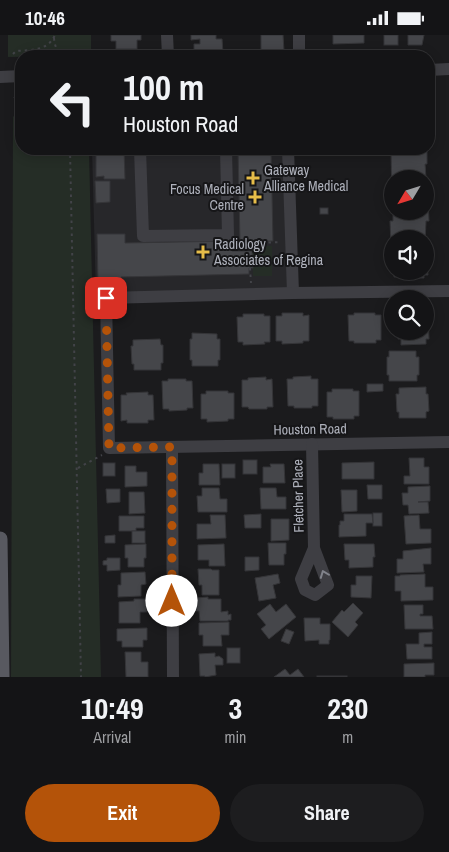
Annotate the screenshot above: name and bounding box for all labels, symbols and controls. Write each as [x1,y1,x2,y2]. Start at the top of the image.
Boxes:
text: 10:46 [25,5,65,31]
text: 100 m [123,64,204,111]
icon: left [40,70,105,135]
text: Houston Road [123,109,238,139]
place label: Gateway Alliance Medical [263,161,348,195]
north arrow [384,170,434,220]
map controls [384,170,434,340]
marker: Gateway Alliance Medical [246,171,260,185]
place label: Focus Medical Centre [170,180,244,214]
marker: Focus Medical Centre [248,190,262,204]
button: sound [384,230,434,280]
place label: Radiology Associates of Regina [213,235,324,269]
marker: Radiology Associates of Regina [196,245,210,259]
pin [85,277,127,319]
icon: arrive [92,284,120,312]
button: search [384,290,434,340]
street label: Houston Road [273,419,347,439]
street label: Fletcher Place [288,459,308,533]
one-way arrow [320,571,330,579]
position arrow [145,574,197,626]
text: 10:49 [81,688,144,728]
text: 3 [229,688,242,728]
text: 230 [327,688,368,728]
text: Arrival [93,726,131,748]
text: min [224,726,246,748]
text: m [342,726,353,748]
button: Exit [25,784,220,842]
button: Share [230,784,424,842]

